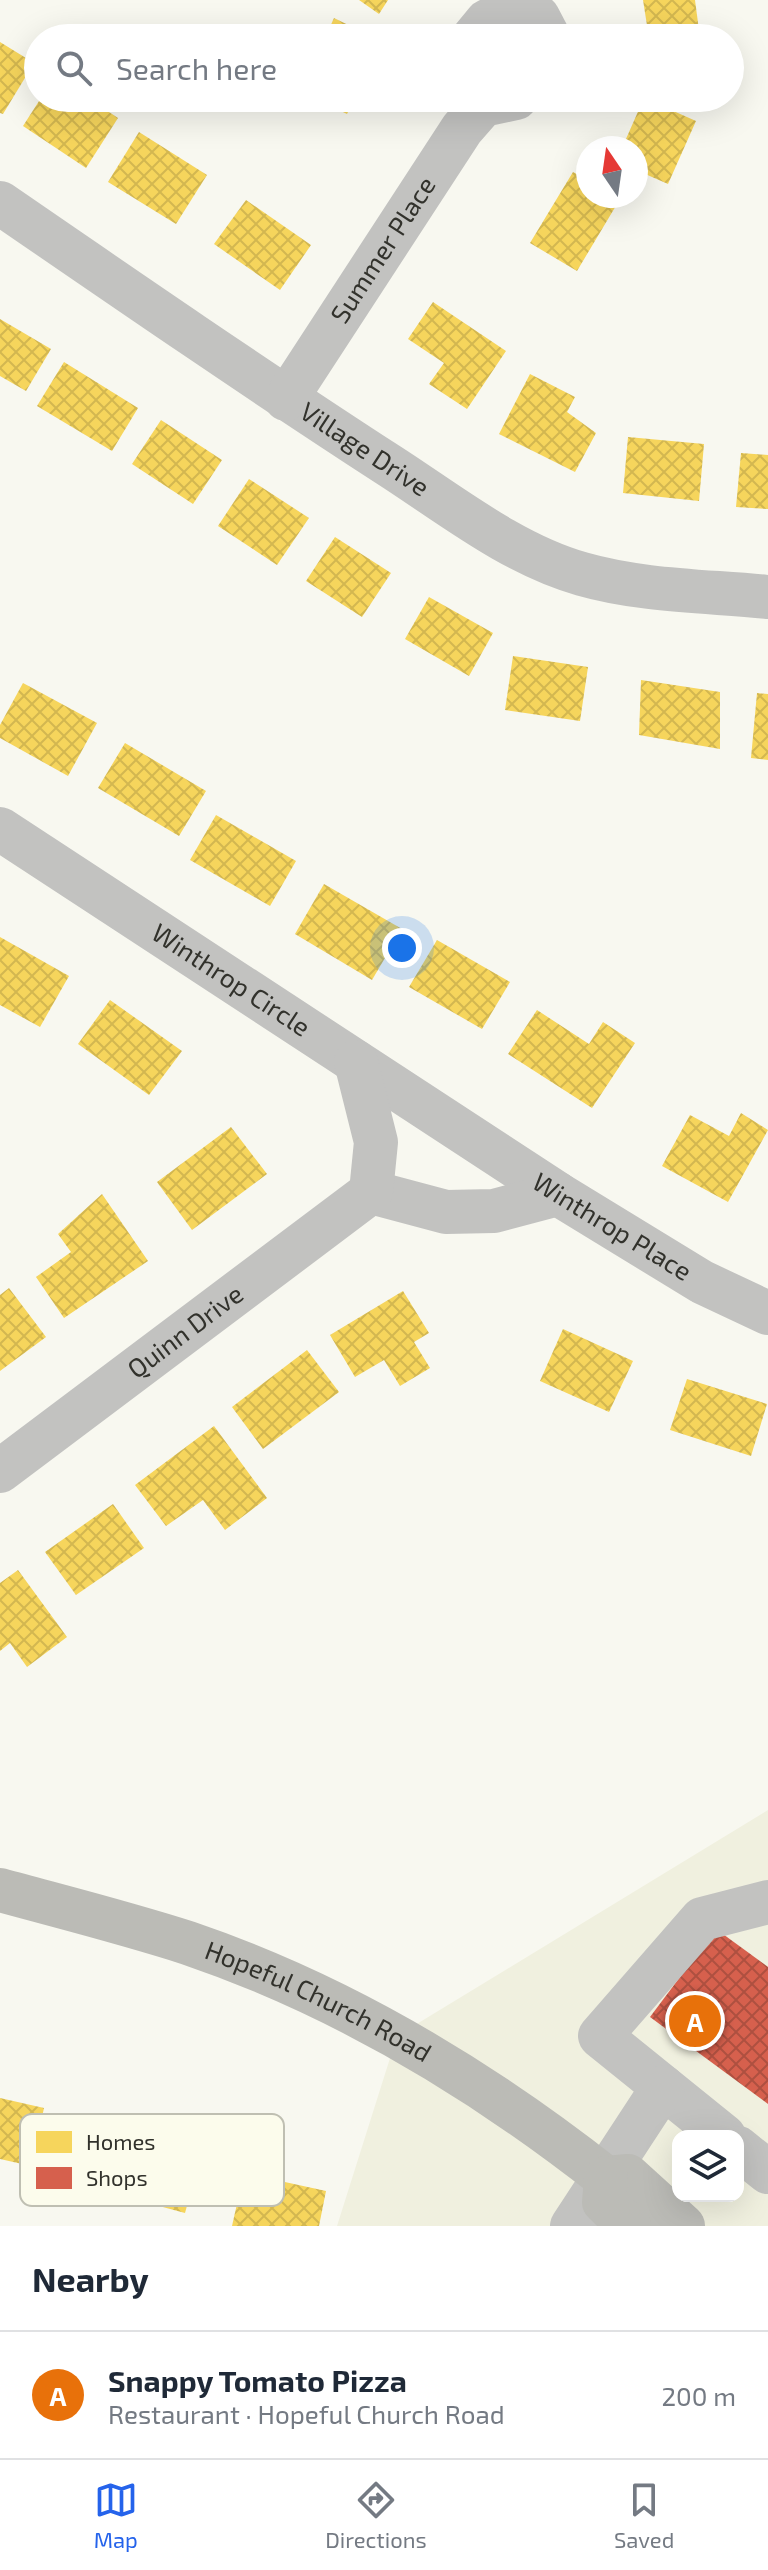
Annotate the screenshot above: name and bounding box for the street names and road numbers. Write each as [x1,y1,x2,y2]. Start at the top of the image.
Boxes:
street label: Summer Place [323,170,441,328]
street label: Village Drive [295,395,436,502]
street label: Winthrop Circle [147,916,317,1042]
street label: Winthrop Place [528,1165,698,1286]
street label: Quinn Drive [121,1277,248,1384]
street label: Hopeful Church Road [201,1933,438,2067]

